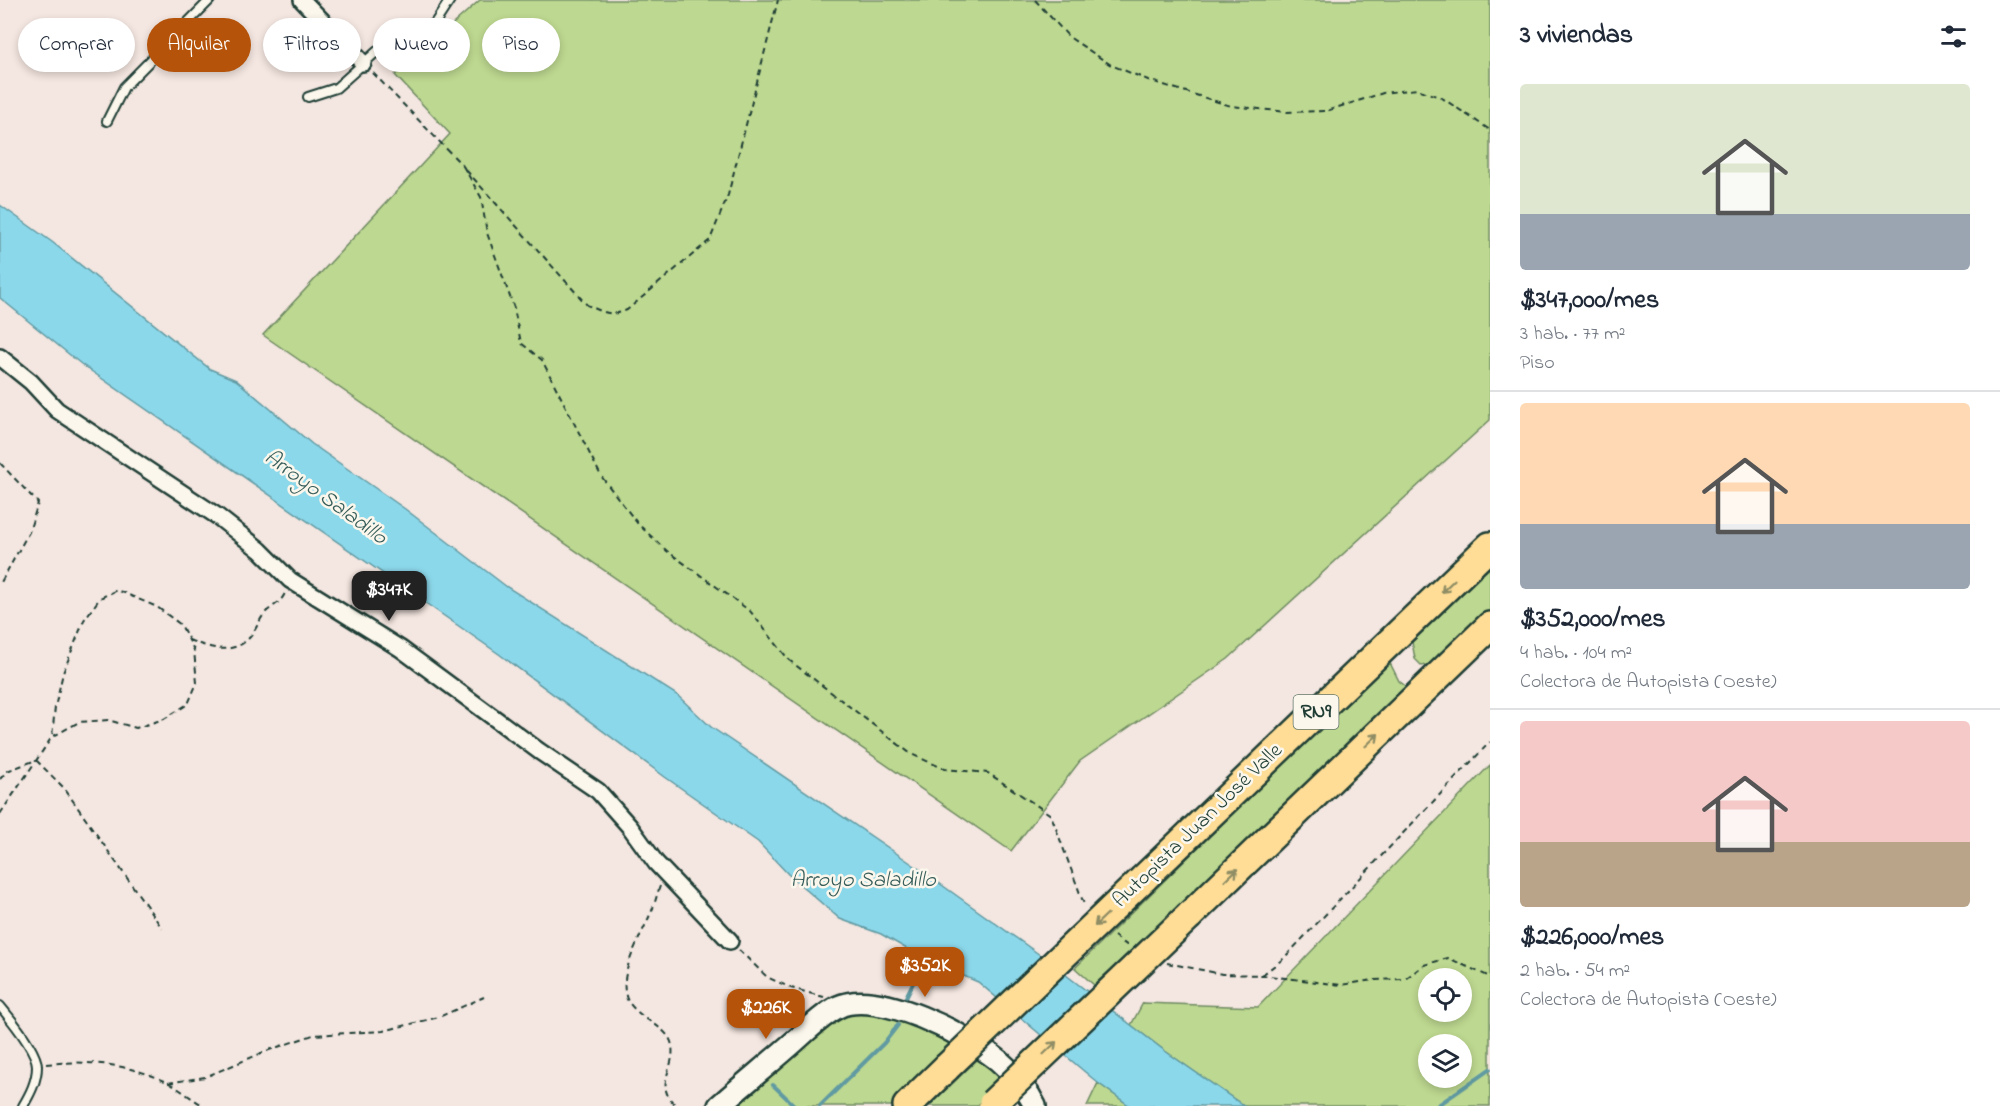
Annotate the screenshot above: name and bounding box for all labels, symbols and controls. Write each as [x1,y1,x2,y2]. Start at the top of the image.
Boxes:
text: 3 viviendas [1520,17,1633,55]
chip: Comprar [18,18,135,72]
chip: Alquilar [147,18,251,72]
chip: Filtros [263,18,361,72]
chip: Nuevo [373,18,470,72]
chip: Piso [482,18,560,72]
icon: filters [1937,20,1970,53]
icon: home [1691,123,1799,231]
text: $347,000/mes [1520,282,1659,320]
text: 3 hab. · 77 m² [1520,320,1625,349]
text: Piso [1520,349,1555,378]
water label: Arroyo Saladillo [257,442,394,555]
icon: home [1691,442,1799,550]
pin: $347K [347,571,431,622]
text: $347K [366,576,412,605]
one-way arrow [1440,579,1455,594]
text: $352,000/mes [1520,601,1666,639]
text: 4 hab. · 104 m² [1520,639,1632,668]
text: Colectora de Autopista (Oeste) [1520,668,1777,697]
road number: RN9 [1294,695,1338,729]
one-way arrow [1364,733,1379,747]
street label: Autopista Juan José Valle [1106,736,1290,915]
icon: home [1691,760,1799,868]
water label: Arroyo Saladillo [790,865,937,897]
one-way arrow [1223,868,1238,882]
one-way arrow [1093,912,1108,927]
text: $226,000/mes [1520,919,1664,957]
pin: $352K [883,947,967,998]
text: $352K [899,952,951,981]
text: 2 hab. · 54 m² [1520,957,1630,986]
map controls [1418,968,1472,1088]
button: locate [1418,968,1472,1022]
text: Colectora de Autopista (Oeste) [1520,986,1777,1015]
pin: $226K [724,989,808,1040]
text: $226K [741,994,791,1023]
button: layers [1418,1034,1472,1088]
one-way arrow [1043,1041,1058,1055]

